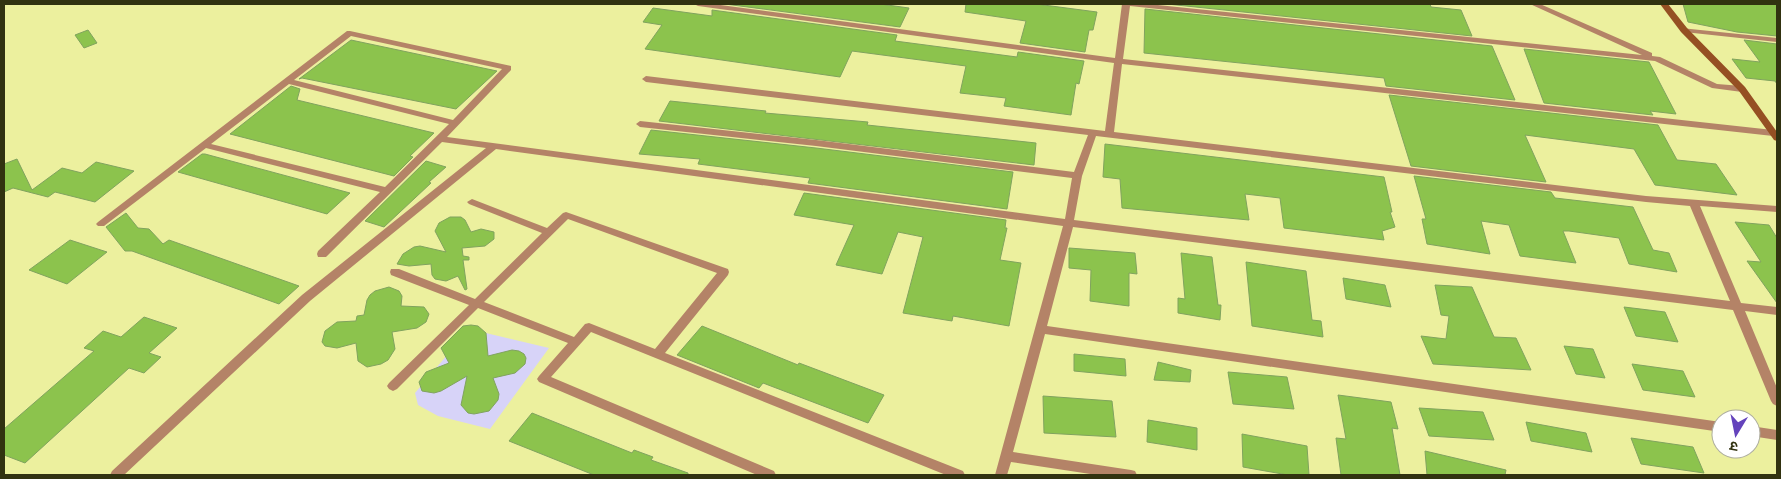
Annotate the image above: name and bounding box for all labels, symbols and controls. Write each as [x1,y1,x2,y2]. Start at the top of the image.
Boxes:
north arrow [1711,409,1761,459]
text: उ [1727,437,1739,456]

